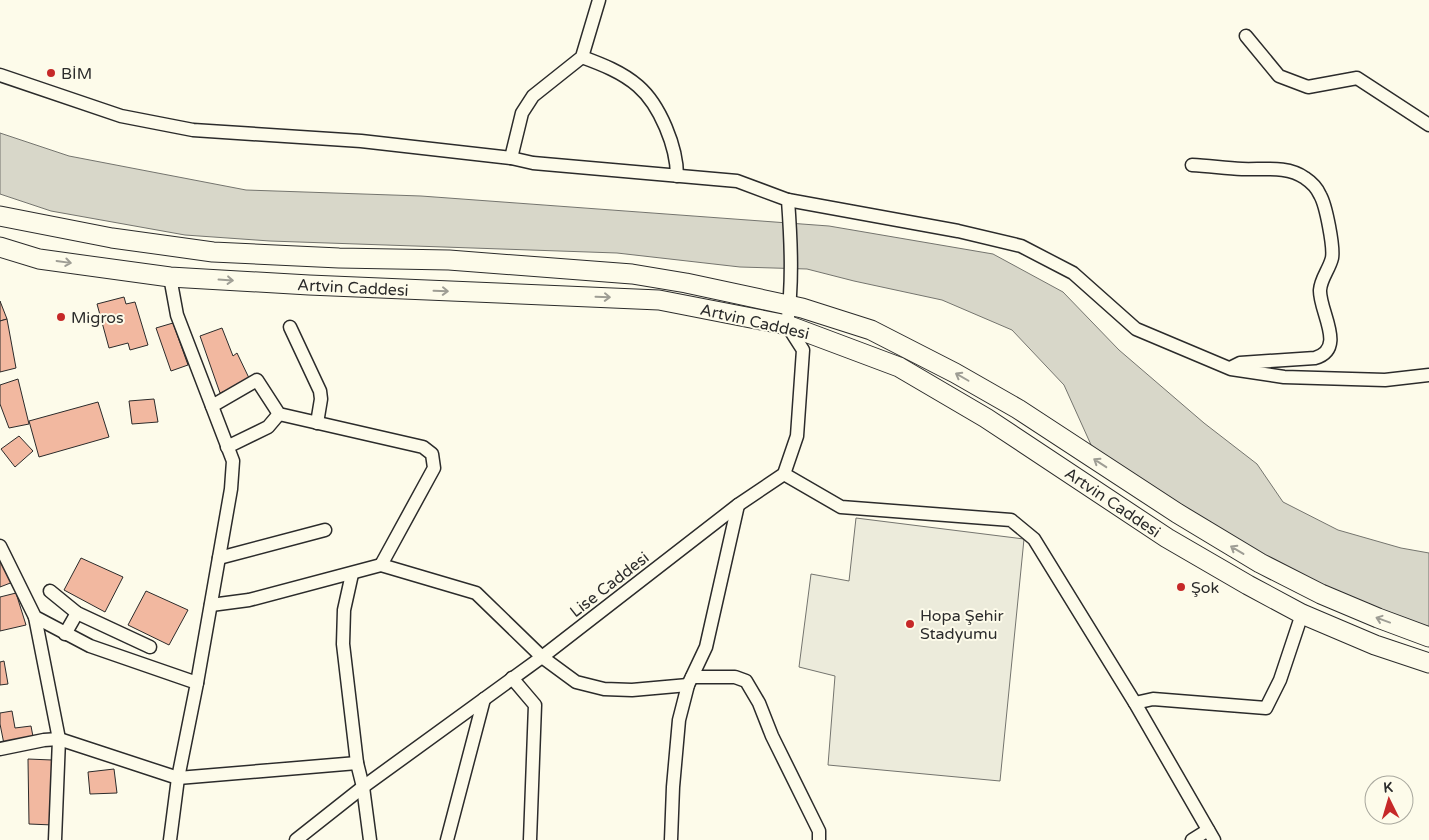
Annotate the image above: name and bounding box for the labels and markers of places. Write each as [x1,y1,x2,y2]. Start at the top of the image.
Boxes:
place label: BİM [61,64,92,84]
marker: BİM [45,67,57,79]
place label: Migros [71,308,124,328]
marker: Migros [55,311,67,323]
place label: Şok [1191,578,1220,598]
marker: Şok [1175,581,1187,593]
place label: Hopa Şehir Stadyumu [920,606,1004,644]
marker: Hopa Şehir Stadyumu [904,618,916,630]

